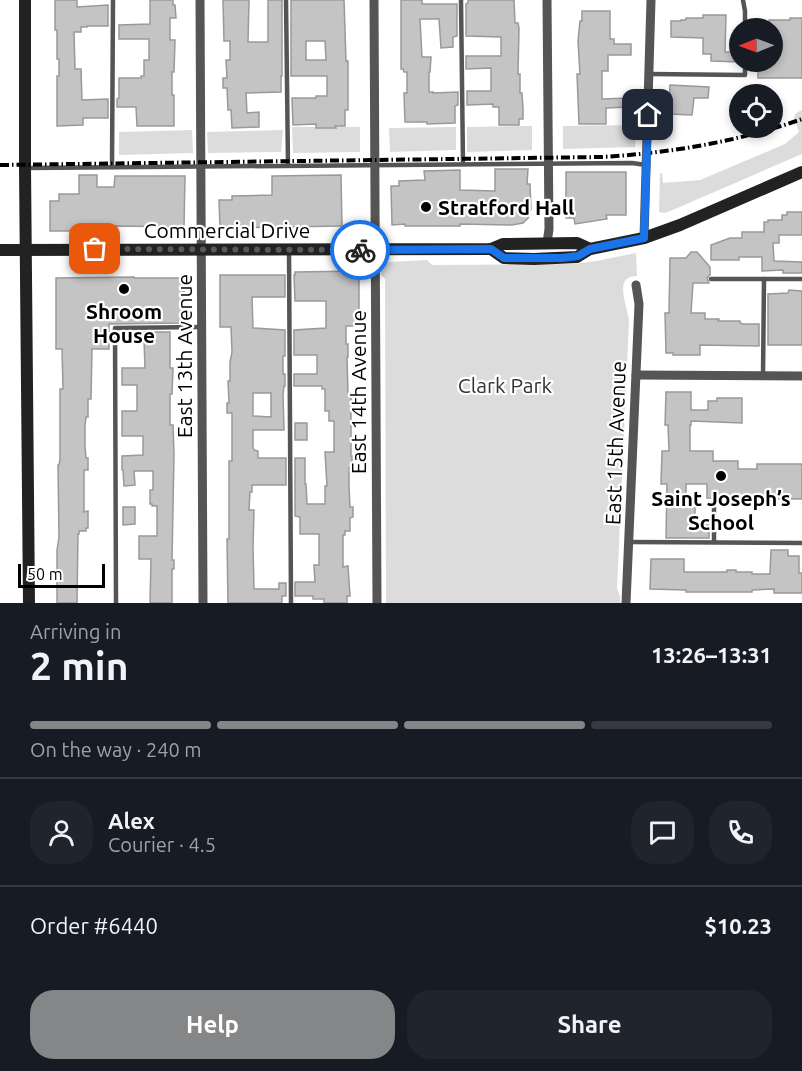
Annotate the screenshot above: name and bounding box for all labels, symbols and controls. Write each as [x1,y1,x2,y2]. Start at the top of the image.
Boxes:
north arrow [729,18,783,72]
map controls [729,18,783,138]
button: locate [729,84,783,138]
pin [622,89,673,140]
icon: home [631,98,664,131]
place label: Stratford Hall [438,195,574,219]
marker: Stratford Hall [419,200,433,214]
street label: Commercial Drive [144,218,310,242]
courier [330,220,390,280]
pin [69,223,120,274]
icon: bag [78,232,111,265]
icon: bike [344,234,377,267]
street label: East 13th Avenue [172,274,196,438]
marker: Shroom House [117,282,131,296]
place label: Shroom House [86,299,162,347]
street label: East 14th Avenue [346,310,370,474]
street label: East 15th Avenue [600,361,630,525]
park label: Clark Park [458,373,553,397]
marker: Saint Joseph’s School [714,469,728,483]
place label: Saint Joseph’s School [651,486,791,534]
scale bar [18,561,105,588]
text: 50 m [27,565,63,583]
text: Arriving in [30,620,121,643]
text: 13:26–13:31 [651,642,772,667]
text: 2 min [30,644,129,687]
text: On the way · 240 m [30,738,202,761]
button: person [30,801,93,864]
button: chat [631,801,694,864]
button: phone [709,801,772,864]
text: Alex [108,808,155,833]
text: Courier · 4.5 [108,833,216,856]
text: Order #6440 [30,913,158,938]
text: $10.23 [705,913,772,938]
button: Help [30,990,395,1059]
button: Share [407,990,772,1059]

